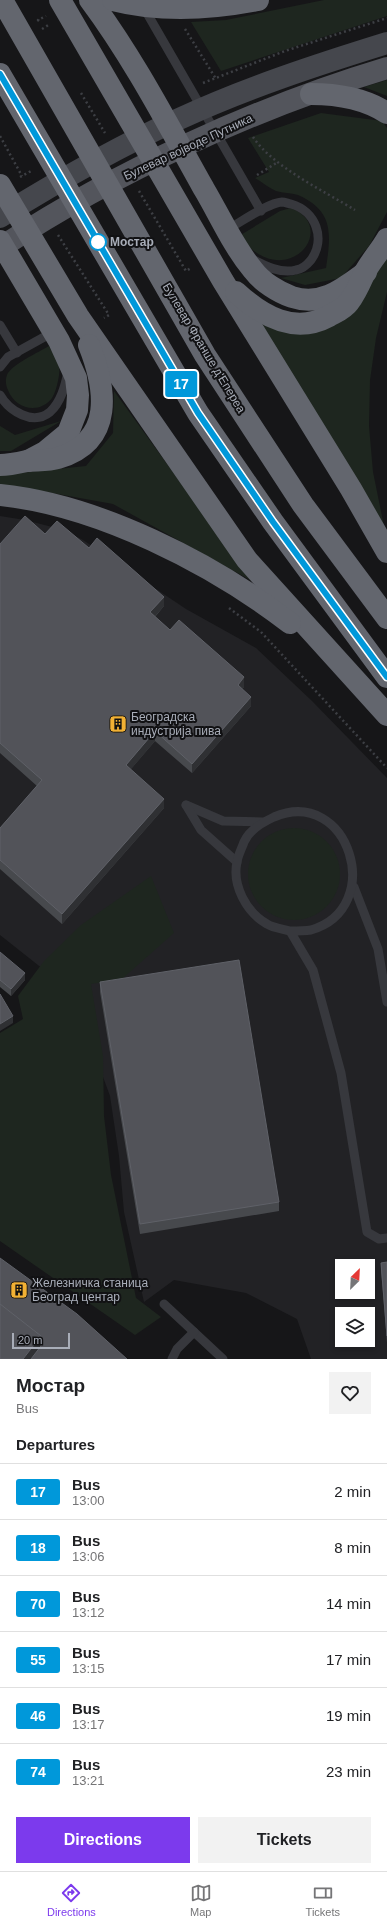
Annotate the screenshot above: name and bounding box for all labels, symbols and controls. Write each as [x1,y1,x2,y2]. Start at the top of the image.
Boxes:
street label: Булевар војводе Путника [121,111,255,183]
marker: Мостар [89,233,107,251]
place label: Мостар [110,235,154,249]
street label: Булевар Франше д'Епереа [160,280,249,416]
line badge: 17 [163,371,199,397]
text: 17 [173,376,189,392]
place label: Београдска индустрија пива [131,710,221,738]
building icon: Београдска индустрија пива [108,714,128,734]
north arrow [335,1259,375,1299]
map controls [335,1259,375,1347]
place label: Железничка станица Београд центар [32,1276,148,1304]
building icon: Железничка станица Београд центар [9,1280,29,1300]
button: layers [335,1307,375,1347]
scale bar [12,1331,70,1350]
text: 20 m [18,1334,42,1346]
button: heart [329,1372,371,1414]
text: Мостар [16,1375,85,1396]
text: Bus [16,1401,38,1416]
text: Departures [16,1436,95,1453]
text: Bus [72,1476,100,1493]
text: 2 min [334,1483,371,1500]
text: 17 [30,1484,46,1500]
text: 13:00 [72,1493,105,1508]
text: Bus [72,1532,100,1549]
text: 8 min [334,1539,371,1556]
text: 18 [30,1540,46,1556]
text: 13:06 [72,1549,105,1564]
text: Bus [72,1588,100,1605]
text: 14 min [326,1595,371,1612]
text: 70 [30,1596,46,1612]
text: 13:12 [72,1605,105,1620]
text: Bus [72,1644,100,1661]
text: 17 min [326,1651,371,1668]
text: 55 [30,1652,46,1668]
text: 13:15 [72,1661,105,1676]
text: Bus [72,1700,100,1717]
text: 19 min [326,1707,371,1724]
text: 46 [30,1708,46,1724]
text: 13:17 [72,1717,105,1732]
text: Bus [72,1756,100,1773]
text: 23 min [326,1763,371,1780]
text: 74 [30,1764,46,1780]
text: 13:21 [72,1773,105,1788]
button: Directions [16,1817,190,1863]
button: Tickets [198,1817,371,1863]
tab: Directions [47,1882,96,1918]
tab: Map [190,1882,212,1918]
tab: Tickets [306,1882,340,1918]

